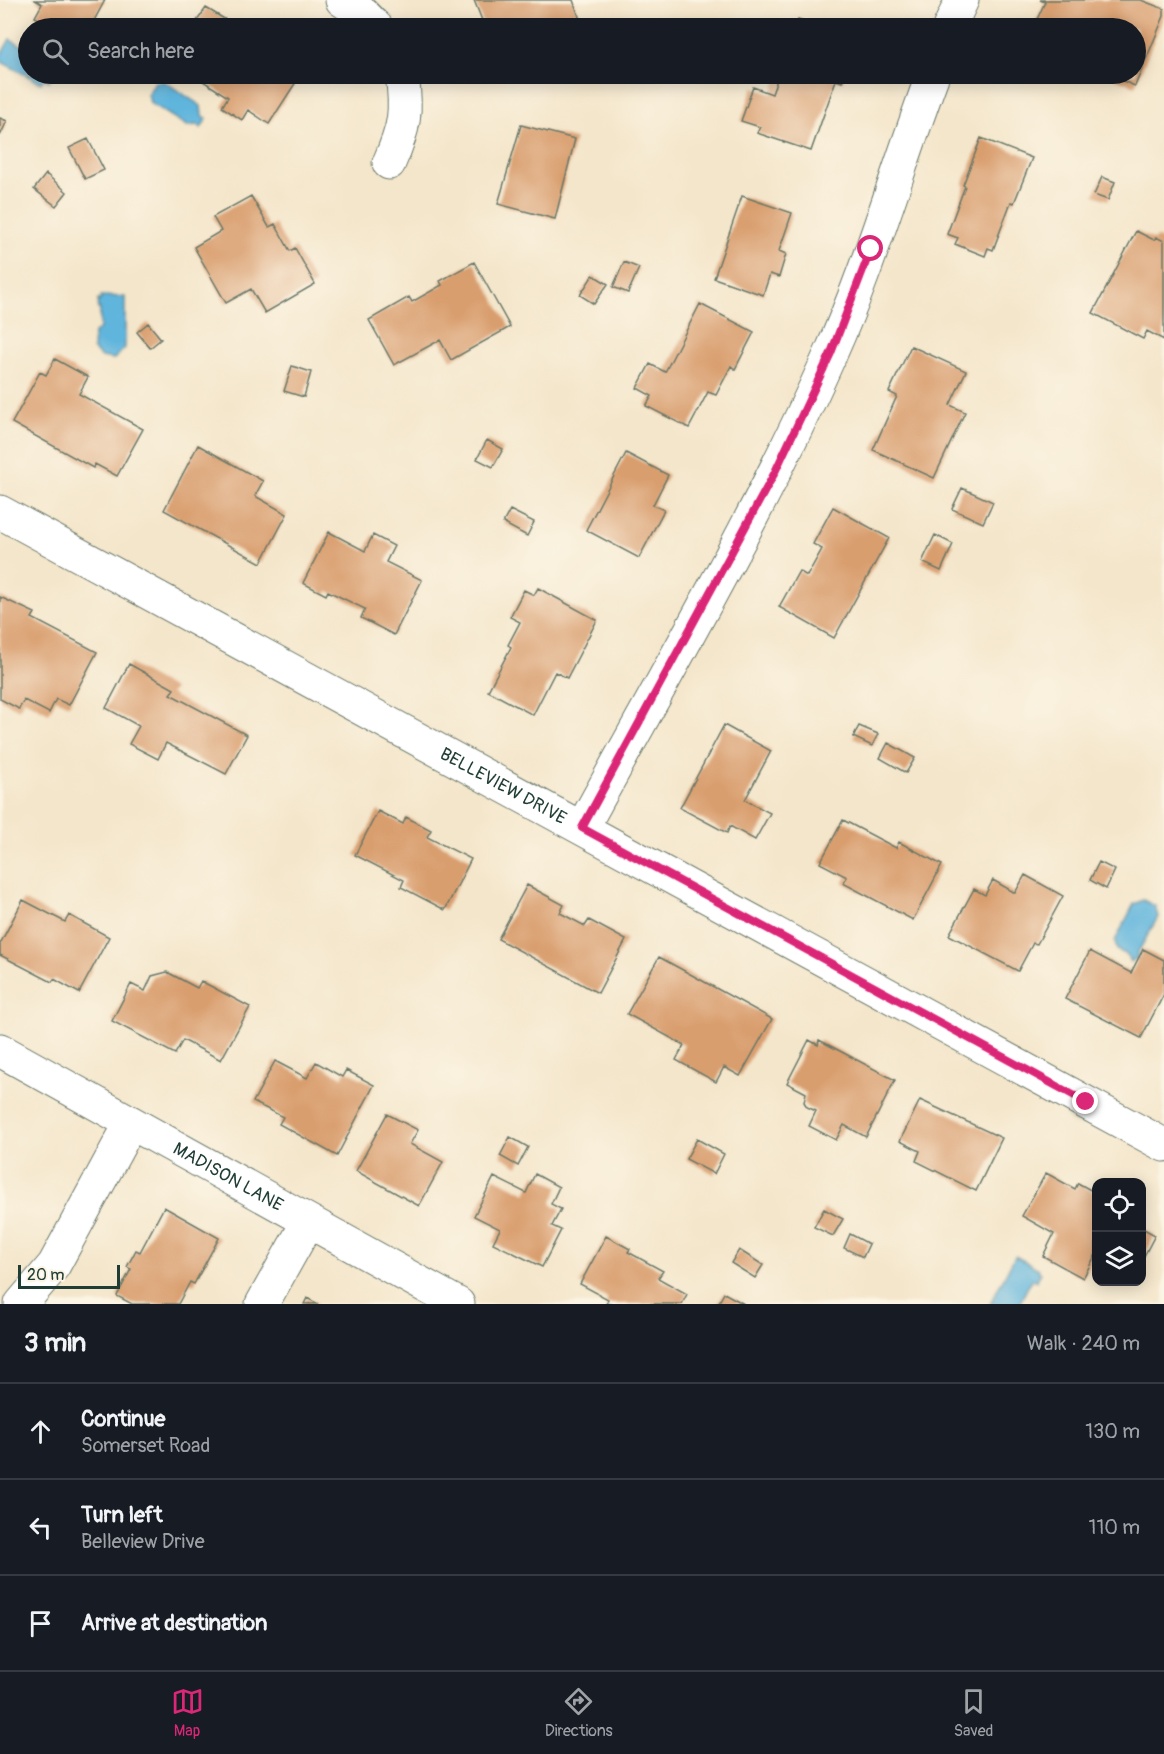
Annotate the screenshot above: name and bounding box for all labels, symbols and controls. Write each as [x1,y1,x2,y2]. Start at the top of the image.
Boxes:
search box [18,18,1146,84]
icon: search [39,35,72,68]
text: Search here [87,37,194,65]
route start [857,235,883,261]
street label: BELLEVIEW DRIVE [436,742,570,830]
route end [1072,1088,1098,1114]
street label: MADISON LANE [169,1137,287,1217]
map controls [1092,1178,1146,1286]
button: locate [1092,1178,1146,1232]
button: layers [1092,1232,1146,1286]
scale bar [18,1262,120,1290]
text: 20 m [27,1265,65,1285]
text: 3 min [24,1327,86,1359]
text: Walk · 240 m [1027,1331,1140,1356]
text: Continue [81,1405,165,1433]
icon: ahead [24,1415,57,1448]
text: 130 m [1085,1419,1140,1444]
text: Somerset Road [81,1433,210,1458]
text: Turn left [81,1501,163,1529]
icon: left [24,1511,57,1544]
text: 110 m [1089,1515,1140,1540]
text: Belleview Drive [81,1529,205,1554]
icon: arrive [24,1607,57,1640]
text: Arrive at destination [81,1609,267,1637]
tab: Map [171,1685,204,1741]
tab: Directions [545,1685,613,1741]
tab: Saved [954,1685,993,1741]

